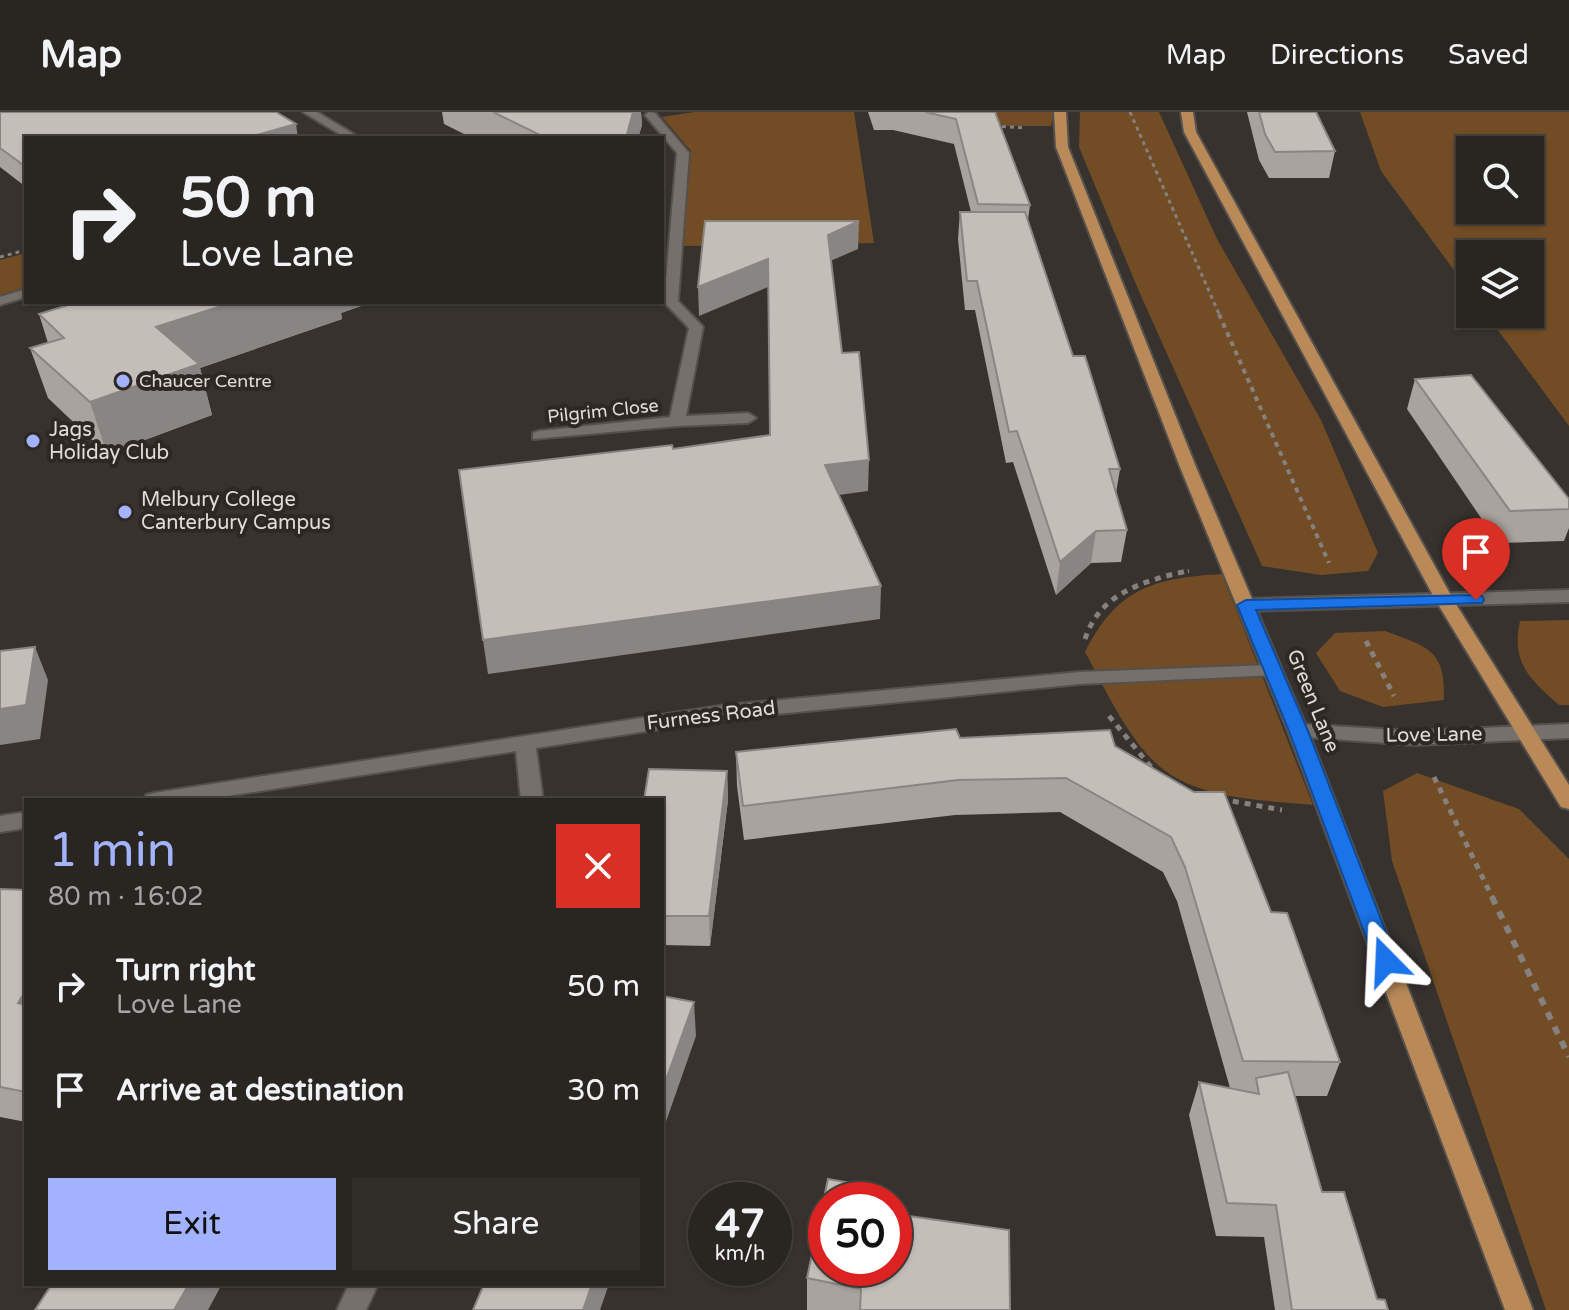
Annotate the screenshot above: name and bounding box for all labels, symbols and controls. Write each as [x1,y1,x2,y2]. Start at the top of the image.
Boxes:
text: Map [40,32,122,78]
text: Map [1166,38,1226,72]
text: Directions [1270,38,1404,72]
text: Saved [1448,38,1529,72]
map controls [1456,136,1544,328]
button: search [1456,136,1544,224]
text: 50 m [180,165,316,232]
icon: right [48,168,152,272]
text: Love Lane [180,233,354,276]
button: layers [1456,240,1544,328]
place label: Chaucer Centre [139,370,272,392]
marker: Chaucer Centre [114,372,132,390]
street label: Pilgrim Close [546,394,660,428]
place label: Jags Holiday Club [49,418,169,465]
marker: Jags Holiday Club [24,432,42,450]
place label: Melbury College Canterbury Campus [141,488,331,535]
marker: Melbury College Canterbury Campus [116,503,134,521]
pin [1442,518,1510,600]
icon: arrive [1454,530,1498,574]
street label: Green Lane [1281,646,1345,756]
street label: Furness Road [645,696,777,736]
street label: Love Lane [1385,722,1483,748]
text: 1 min [48,822,176,880]
button: close [556,824,640,908]
text: 80 m · 16:02 [48,881,204,912]
position arrow [1344,919,1428,1003]
text: Turn right [116,952,256,989]
icon: right [48,964,92,1008]
text: 50 m [567,968,640,1005]
text: Love Lane [116,989,242,1020]
icon: arrive [48,1068,92,1112]
text: Arrive at destination [116,1072,404,1109]
text: 30 m [567,1072,640,1109]
button: Exit [48,1178,336,1270]
button: Share [352,1178,640,1270]
speed limit sign: 50 [808,1182,912,1286]
text: 47 [715,1200,765,1248]
text: km/h [715,1242,765,1266]

